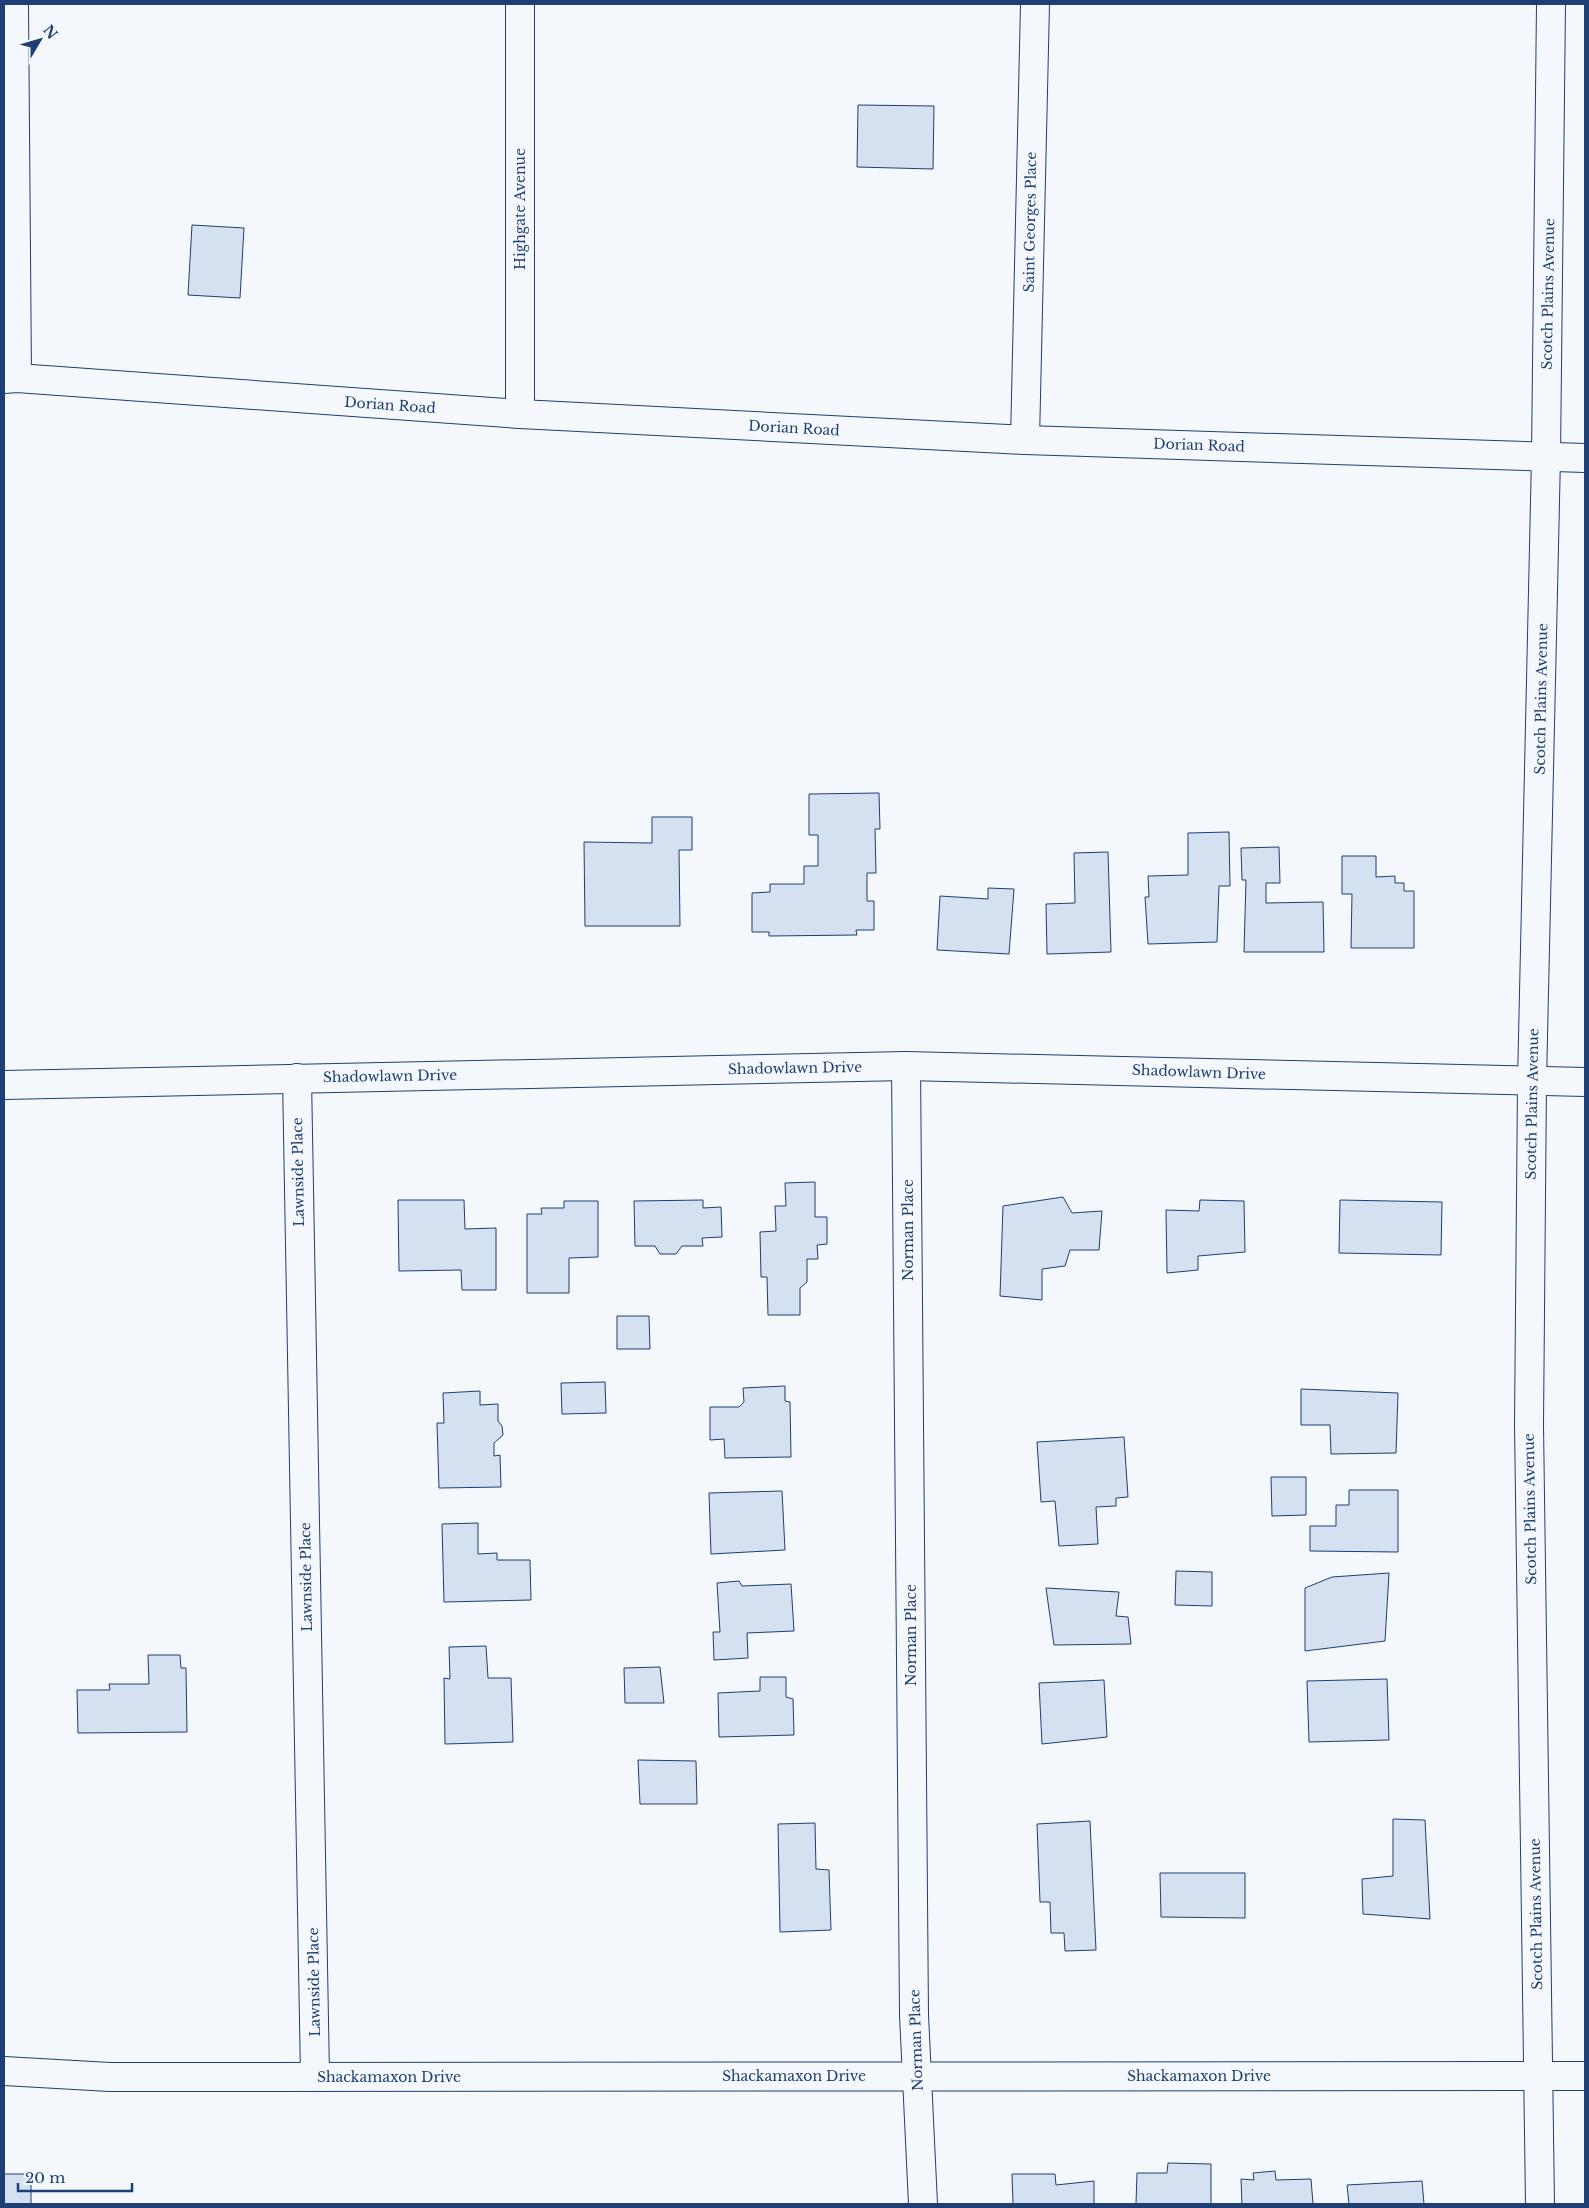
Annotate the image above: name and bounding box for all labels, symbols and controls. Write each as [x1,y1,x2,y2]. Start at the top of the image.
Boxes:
north arrow [15,15,65,65]
text: N [39,21,61,43]
street label: Highgate Avenue [511,148,529,270]
street label: Saint Georges Place [1020,151,1040,293]
street label: Scotch Plains Avenue [1538,218,1558,370]
street label: Dorian Road [344,393,437,417]
street label: Dorian Road [748,417,841,439]
street label: Dorian Road [1153,434,1246,456]
street label: Scotch Plains Avenue [1531,623,1551,775]
street label: Scotch Plains Avenue [1522,1028,1542,1180]
street label: Shadowlawn Drive [728,1058,862,1078]
street label: Shadowlawn Drive [1132,1061,1266,1083]
street label: Shadowlawn Drive [323,1066,457,1086]
street label: Lawnside Place [288,1117,308,1227]
street label: Norman Place [899,1179,917,1281]
street label: Scotch Plains Avenue [1520,1433,1540,1585]
street label: Lawnside Place [296,1522,316,1632]
street label: Norman Place [902,1584,920,1686]
street label: Scotch Plains Avenue [1526,1838,1546,1990]
street label: Lawnside Place [304,1927,324,2037]
street label: Norman Place [905,1989,927,2091]
street label: Shackamaxon Drive [722,2067,866,2085]
street label: Shackamaxon Drive [1127,2067,1271,2085]
street label: Shackamaxon Drive [317,2068,461,2086]
scale bar [18,2160,131,2192]
text: 20 m [25,2168,65,2187]

